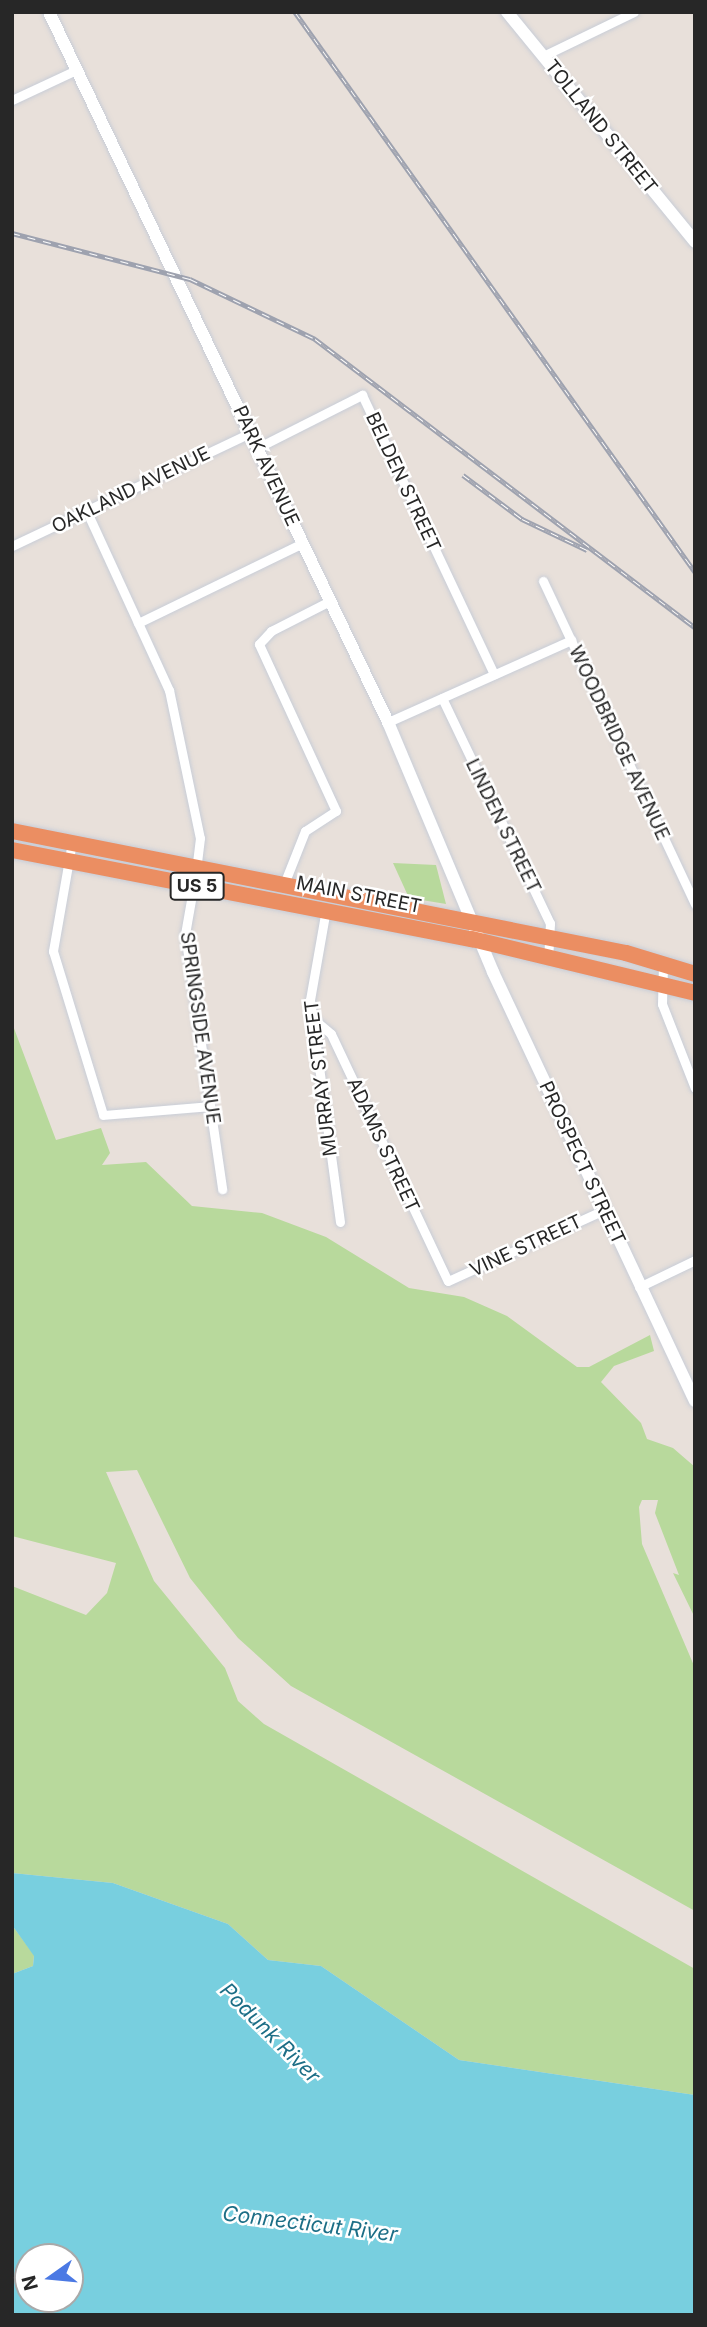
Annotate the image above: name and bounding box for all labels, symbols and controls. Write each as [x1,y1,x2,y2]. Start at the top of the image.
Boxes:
street label: TOLLAND STREET [540,55,662,199]
street label: PARK AVENUE [228,402,304,530]
street label: BELDEN STREET [361,409,445,555]
street label: OAKLAND AVENUE [48,442,214,538]
street label: WOODBRIDGE AVENUE [564,642,674,844]
street label: LINDEN STREET [461,755,545,897]
road number: US 5 [169,872,225,900]
street label: MAIN STREET [295,872,423,918]
street label: SPRINGSIDE AVENUE [175,930,225,1126]
street label: MURRAY STREET [300,998,342,1158]
street label: ADAMS STREET [342,1074,424,1216]
street label: PROSPECT STREET [534,1078,630,1248]
street label: VINE STREET [466,1210,586,1282]
water label: Podunk River [215,1978,325,2088]
water label: Connecticut River [221,2201,399,2247]
north arrow [14,2243,84,2313]
text: N [17,2273,43,2293]

